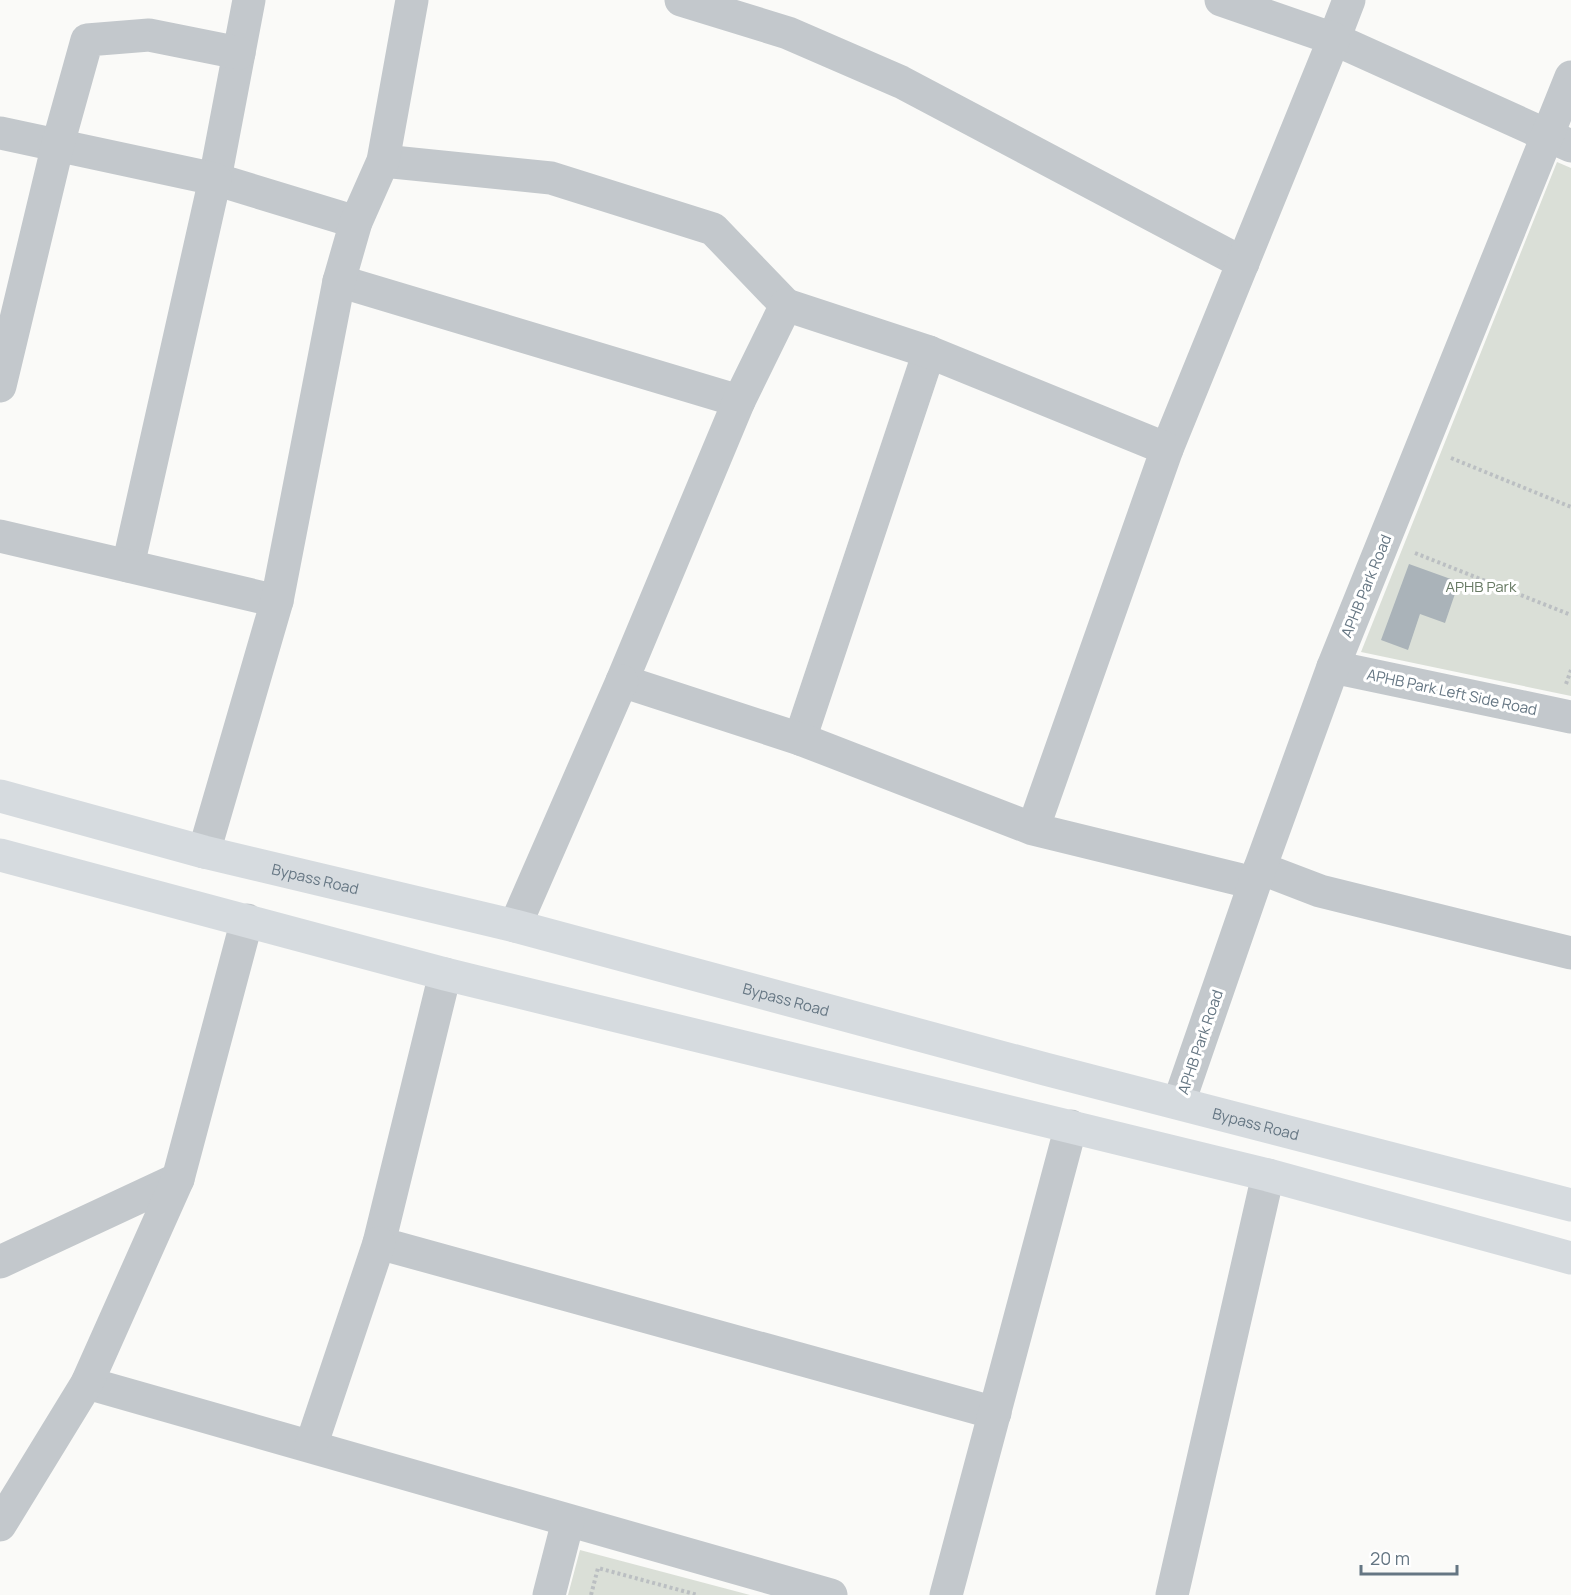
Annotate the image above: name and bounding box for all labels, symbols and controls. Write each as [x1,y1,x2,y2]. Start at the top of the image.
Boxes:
street label: APHB Park Road [1336,531,1396,641]
park label: APHB Park [1446,576,1517,597]
street label: APHB Park Left Side Road [1365,664,1539,720]
street label: Bypass Road [270,858,361,899]
street label: Bypass Road [741,977,832,1021]
street label: APHB Park Road [1172,987,1228,1097]
street label: Bypass Road [1210,1102,1301,1145]
scale bar [1361,1538,1457,1576]
text: 20 m [1370,1546,1410,1570]

